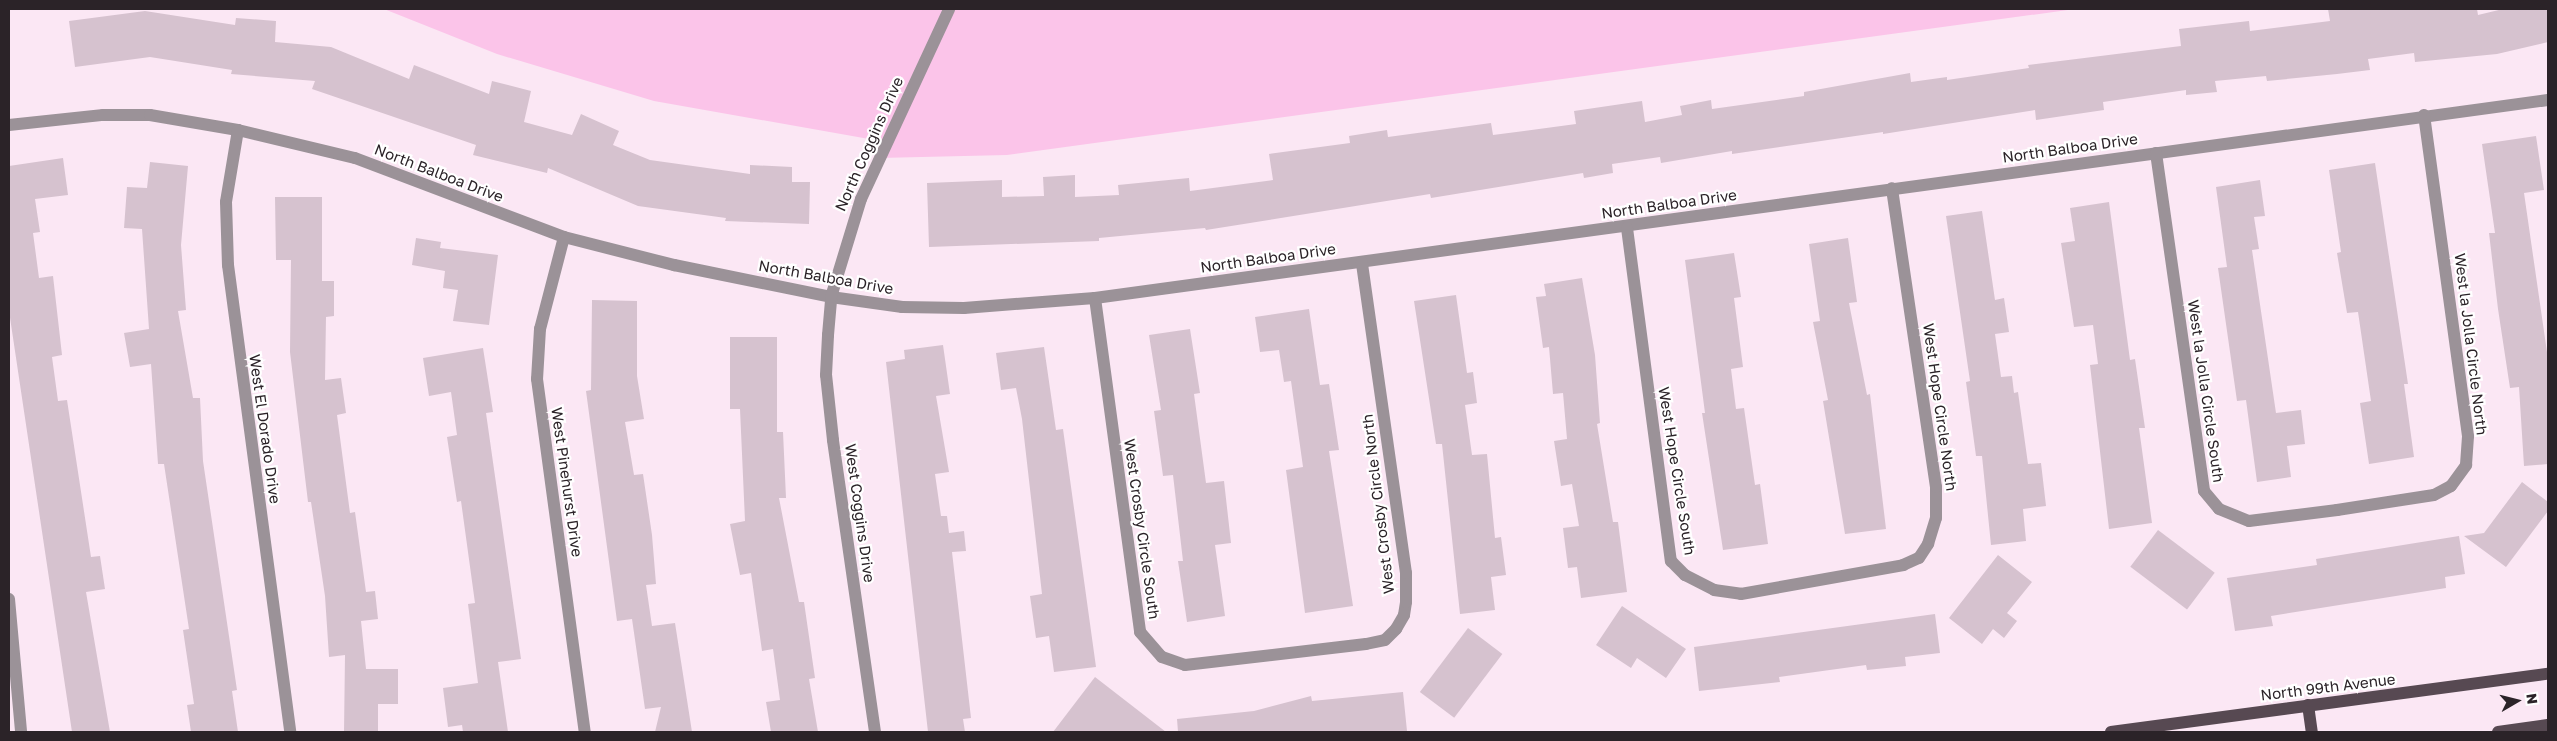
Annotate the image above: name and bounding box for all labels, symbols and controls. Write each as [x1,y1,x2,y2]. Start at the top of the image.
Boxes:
street label: North Coggins Drive [831,74,907,214]
street label: North Balboa Drive [2001,130,2139,166]
street label: North Balboa Drive [372,140,506,206]
street label: North Balboa Drive [1600,186,1738,222]
street label: North Balboa Drive [1199,240,1337,276]
street label: West la Jolla Circle North [2451,252,2491,436]
street label: North Balboa Drive [757,256,895,298]
street label: West la Jolla Circle South [2184,298,2228,484]
street label: West Hope Circle North [1919,322,1961,492]
street label: West El Dorado Drive [246,353,284,505]
street label: West Hope Circle South [1655,385,1699,557]
street label: West Pinehurst Drive [548,406,586,558]
street label: West Crosby Circle North [1358,413,1398,595]
street label: West Crosby Circle South [1120,438,1164,620]
street label: West Coggins Drive [841,442,879,584]
street label: North 99th Avenue [2260,670,2396,704]
north arrow [2492,676,2542,726]
text: N [2523,692,2542,705]

